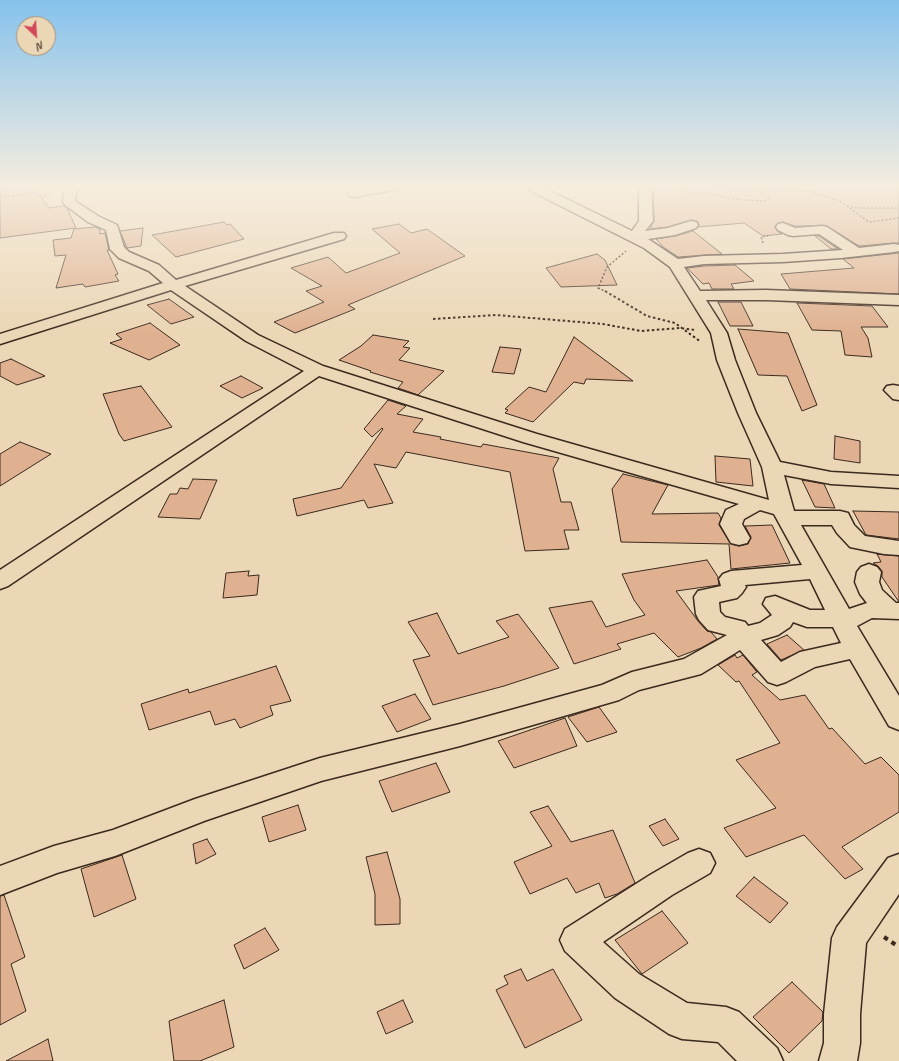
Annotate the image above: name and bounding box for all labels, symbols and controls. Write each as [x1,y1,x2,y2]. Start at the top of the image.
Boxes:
north arrow [16,16,56,56]
text: N [35,38,47,54]

